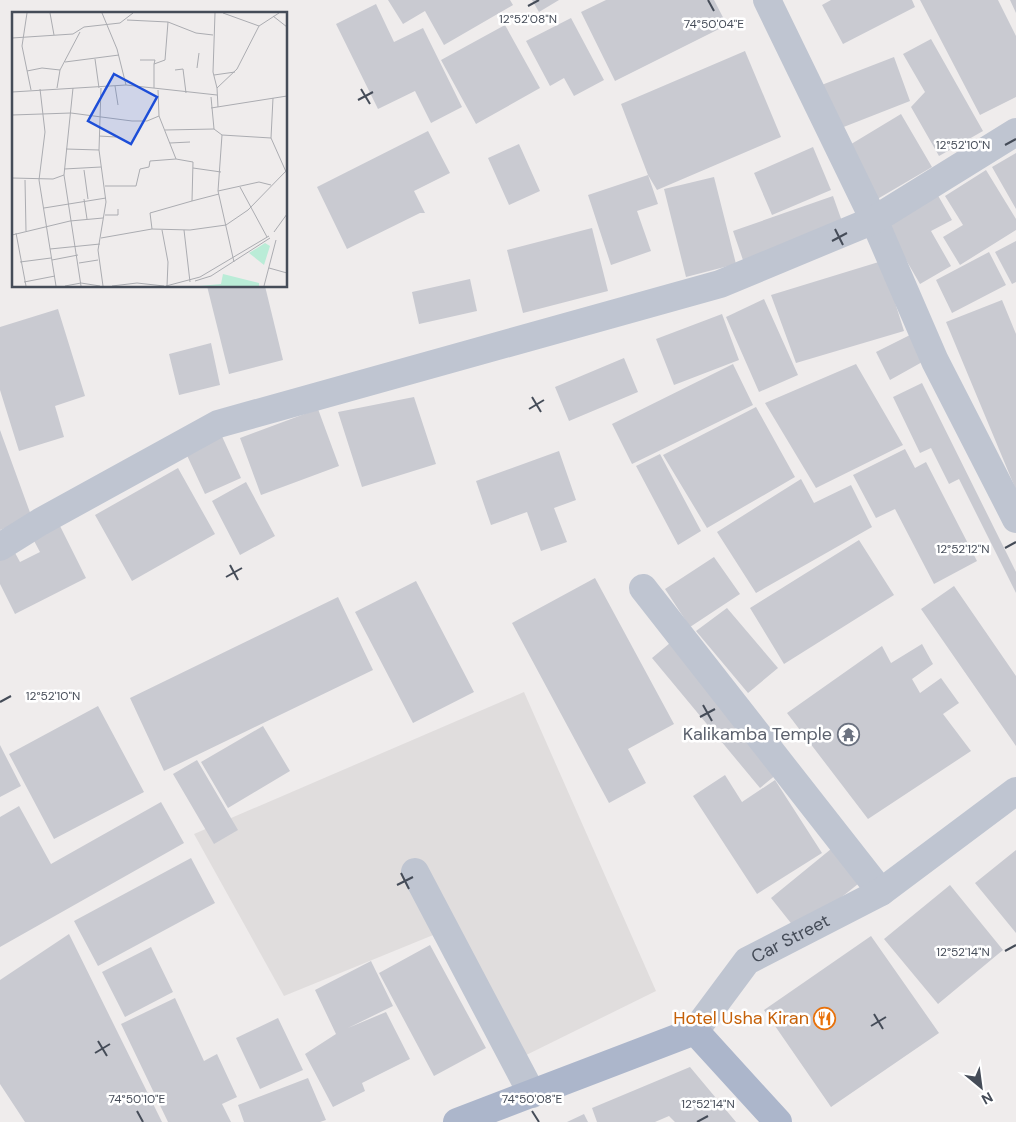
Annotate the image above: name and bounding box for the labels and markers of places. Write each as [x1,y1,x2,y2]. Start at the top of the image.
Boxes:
place label: Kalikamba Temple [683,722,832,746]
temple icon: Kalikamba Temple [836,722,860,746]
place label: Hotel Usha Kiran [673,1006,809,1030]
restaurant icon: Hotel Usha Kiran [813,1006,837,1030]

